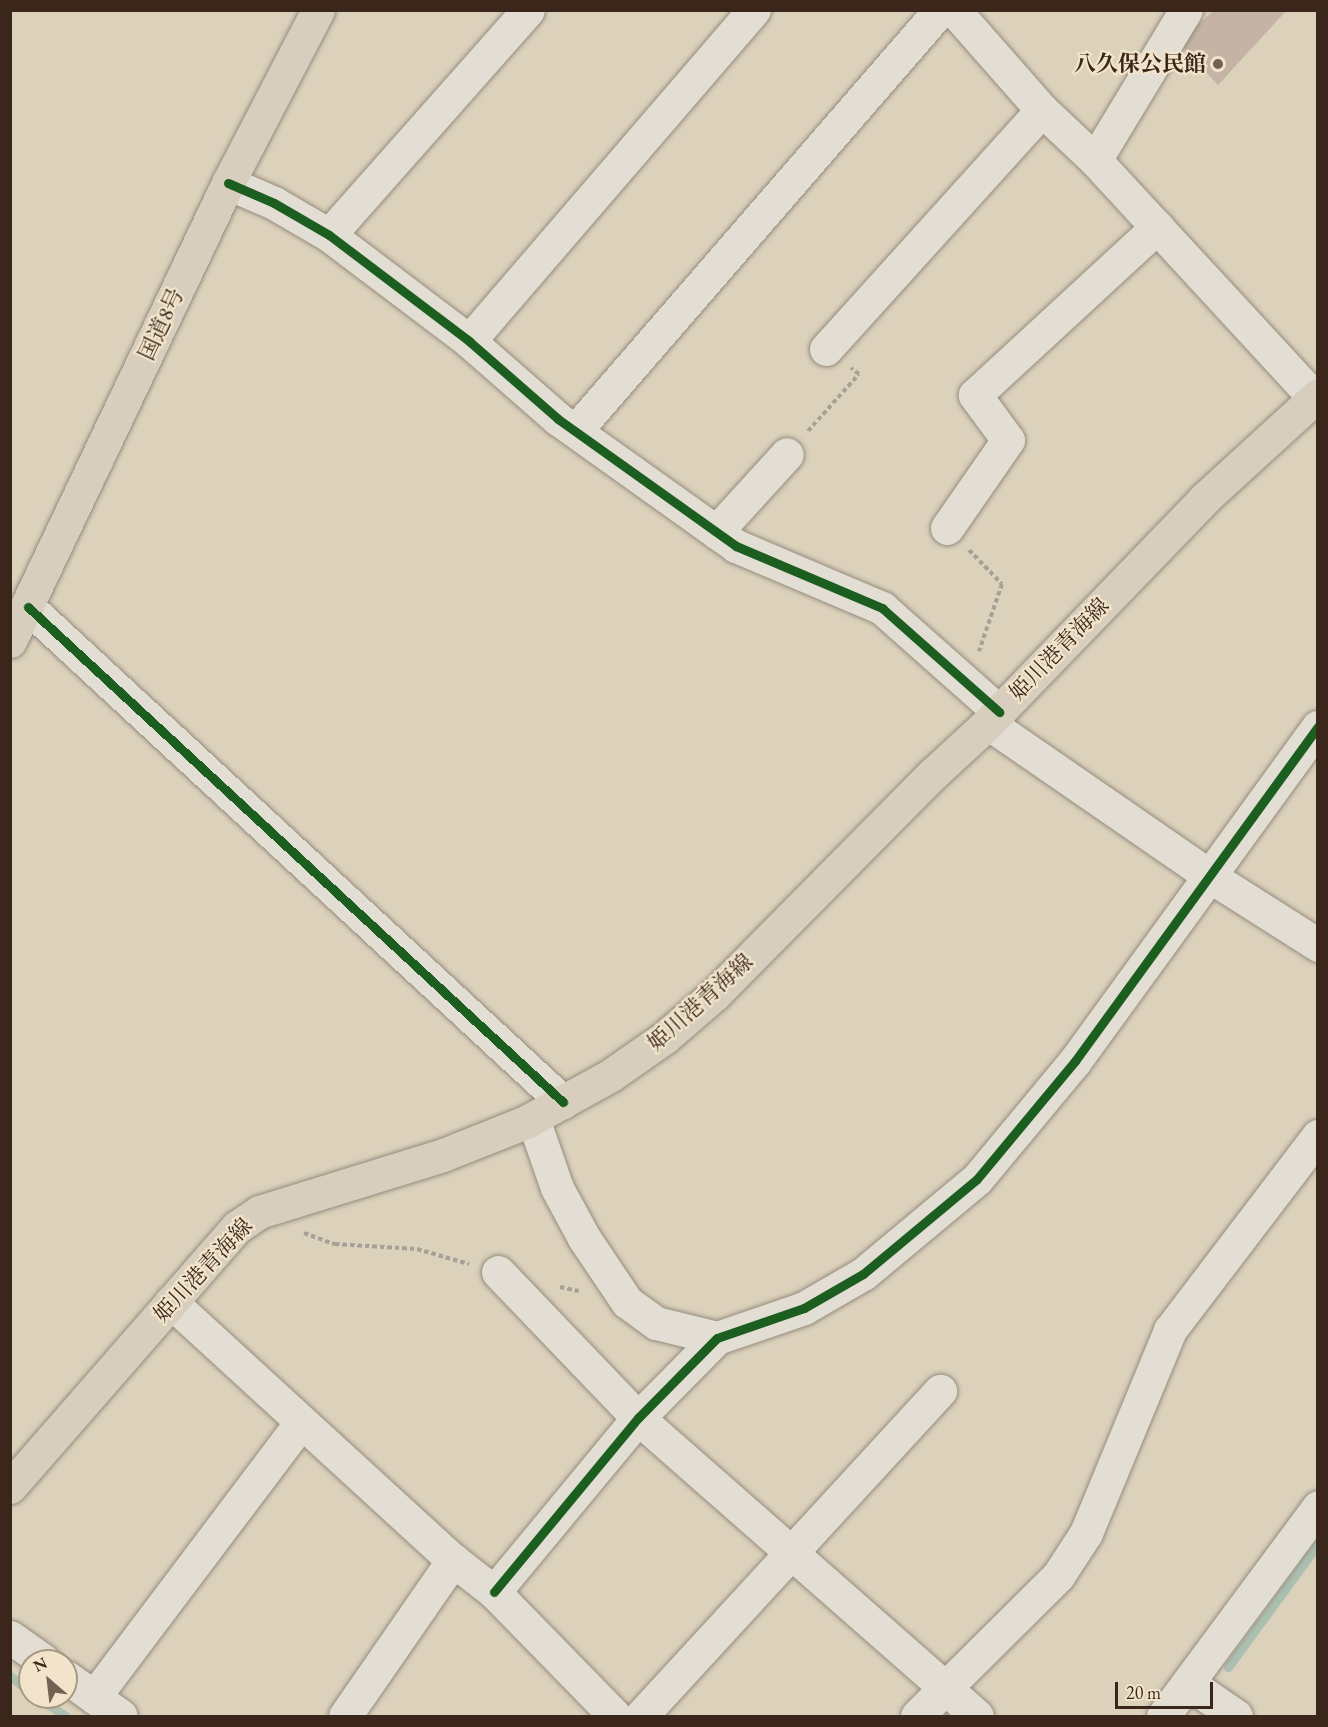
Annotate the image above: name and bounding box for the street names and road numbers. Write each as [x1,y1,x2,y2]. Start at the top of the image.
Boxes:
street label: 国道8号 [133,284,189,364]
street label: 姫川港青海線 [1004,592,1114,706]
street label: 姫川港青海線 [642,948,758,1056]
street label: 姫川港青海線 [148,1213,258,1327]

